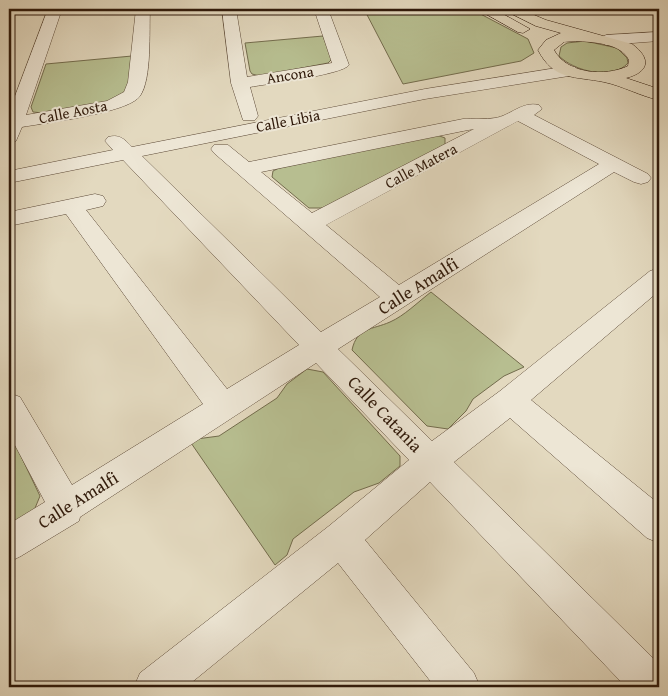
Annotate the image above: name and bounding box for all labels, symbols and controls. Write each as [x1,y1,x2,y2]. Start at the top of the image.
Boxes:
street label: Ancona [265,60,315,89]
street label: Calle Aosta [37,95,109,128]
street label: Calle Libia [254,104,322,137]
street label: Calle Matera [381,138,461,193]
street label: Calle Amalfi [372,250,464,321]
street label: Calle Catania [342,369,429,458]
street label: Calle Amalfi [32,464,124,535]

